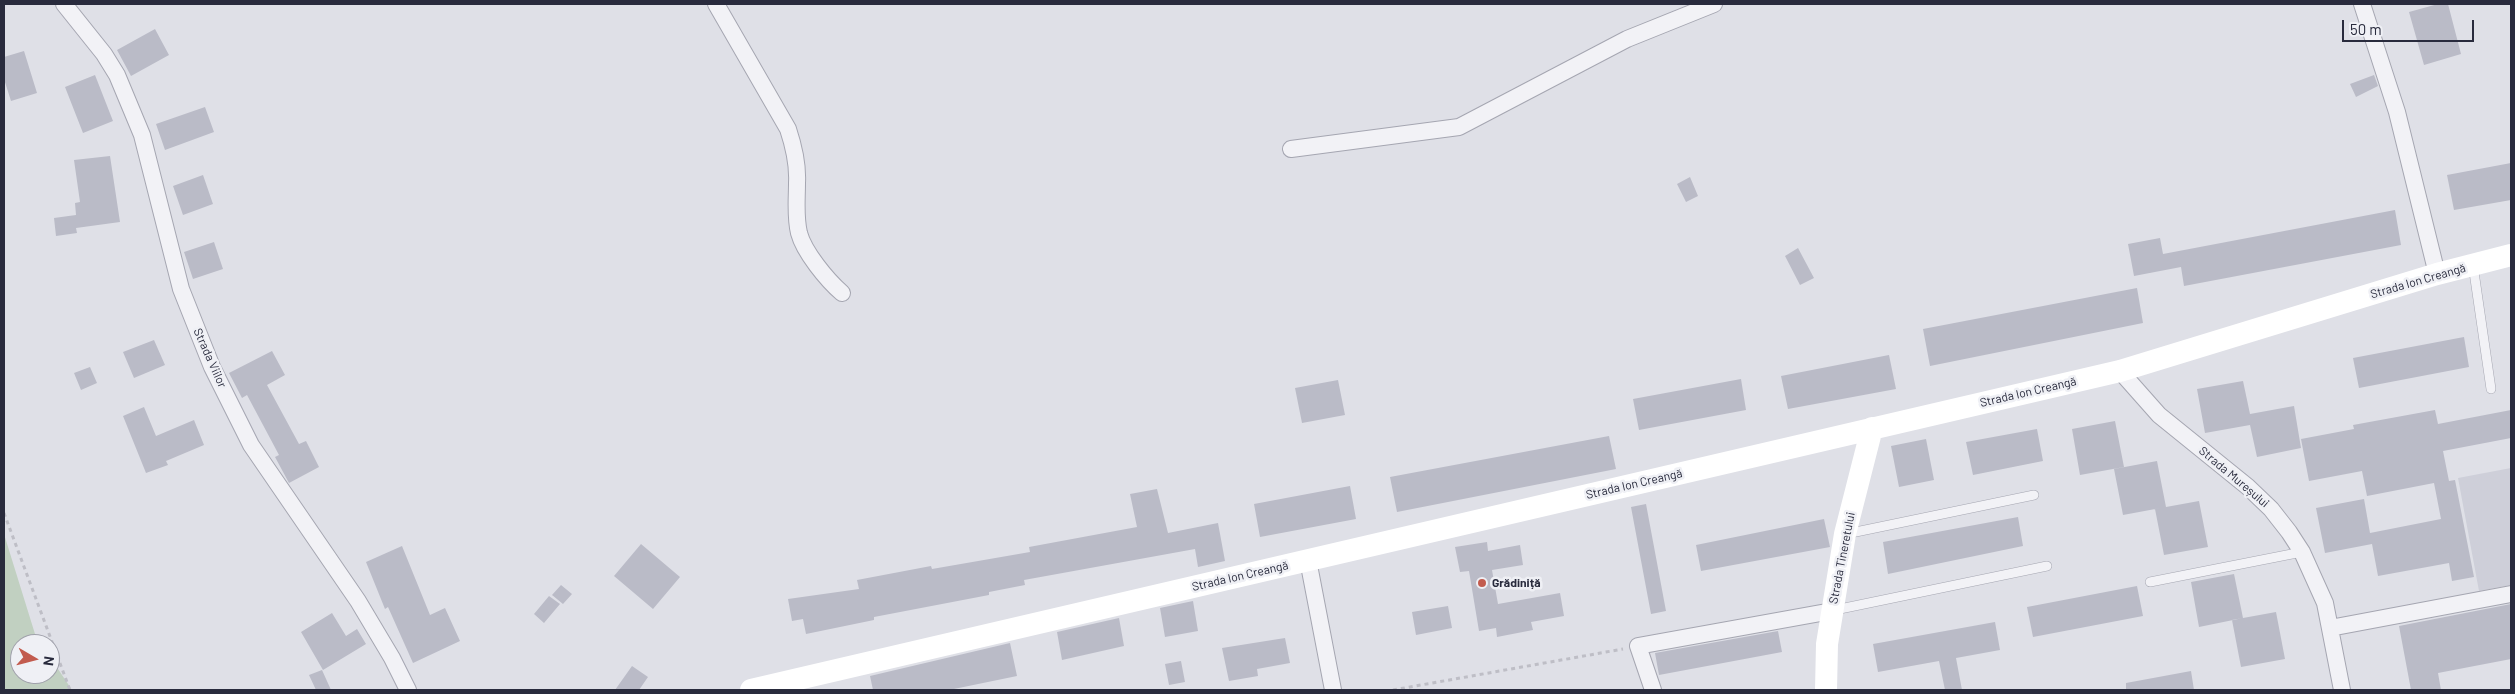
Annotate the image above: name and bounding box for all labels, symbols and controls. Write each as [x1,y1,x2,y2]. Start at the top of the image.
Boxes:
scale bar [2345,10,2478,42]
text: 50 m [2350,20,2382,38]
street label: Strada Ion Creangă [2369,261,2467,301]
street label: Strada Viilor [190,326,230,390]
street label: Strada Ion Creangă [1978,374,2078,410]
street label: Strada Mureșului [2196,444,2272,510]
street label: Strada Ion Creangă [1584,466,1684,502]
street label: Strada Tineretului [1826,511,1858,605]
street label: Strada Ion Creangă [1190,558,1290,594]
place label: Grădiniță [1492,576,1541,590]
marker: Grădiniță [1476,577,1488,589]
north arrow [10,634,60,684]
text: N [40,655,58,667]

